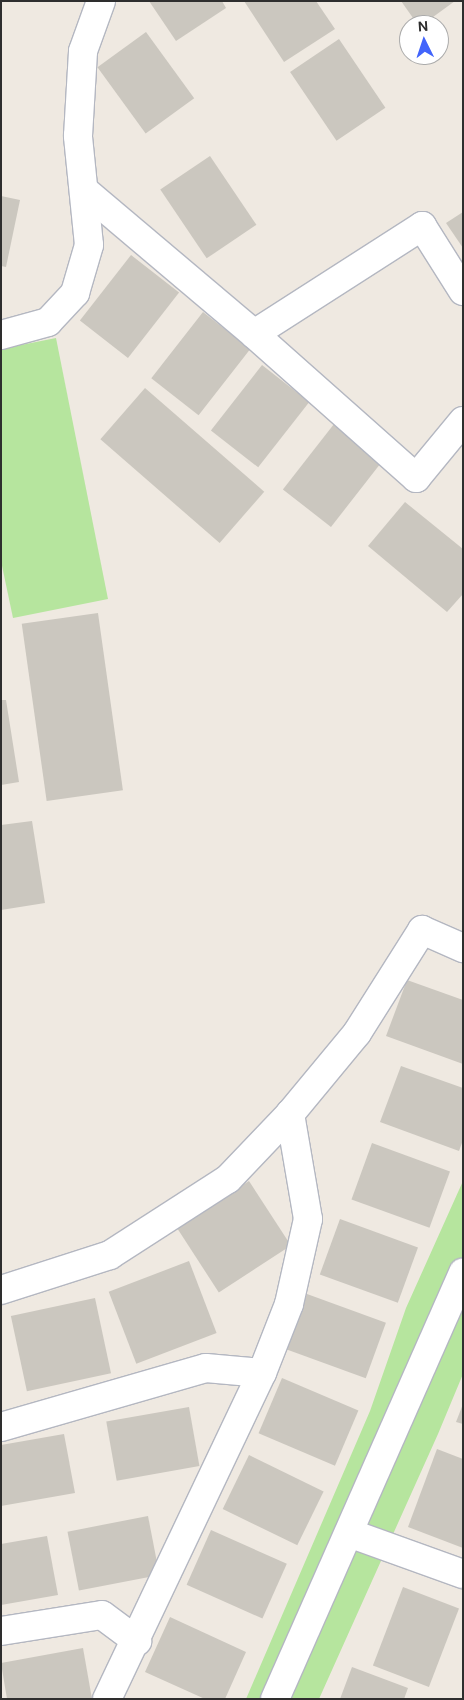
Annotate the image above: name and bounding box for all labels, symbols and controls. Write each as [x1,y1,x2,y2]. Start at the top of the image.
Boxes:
north arrow [399,15,449,65]
text: N [417,17,429,35]

